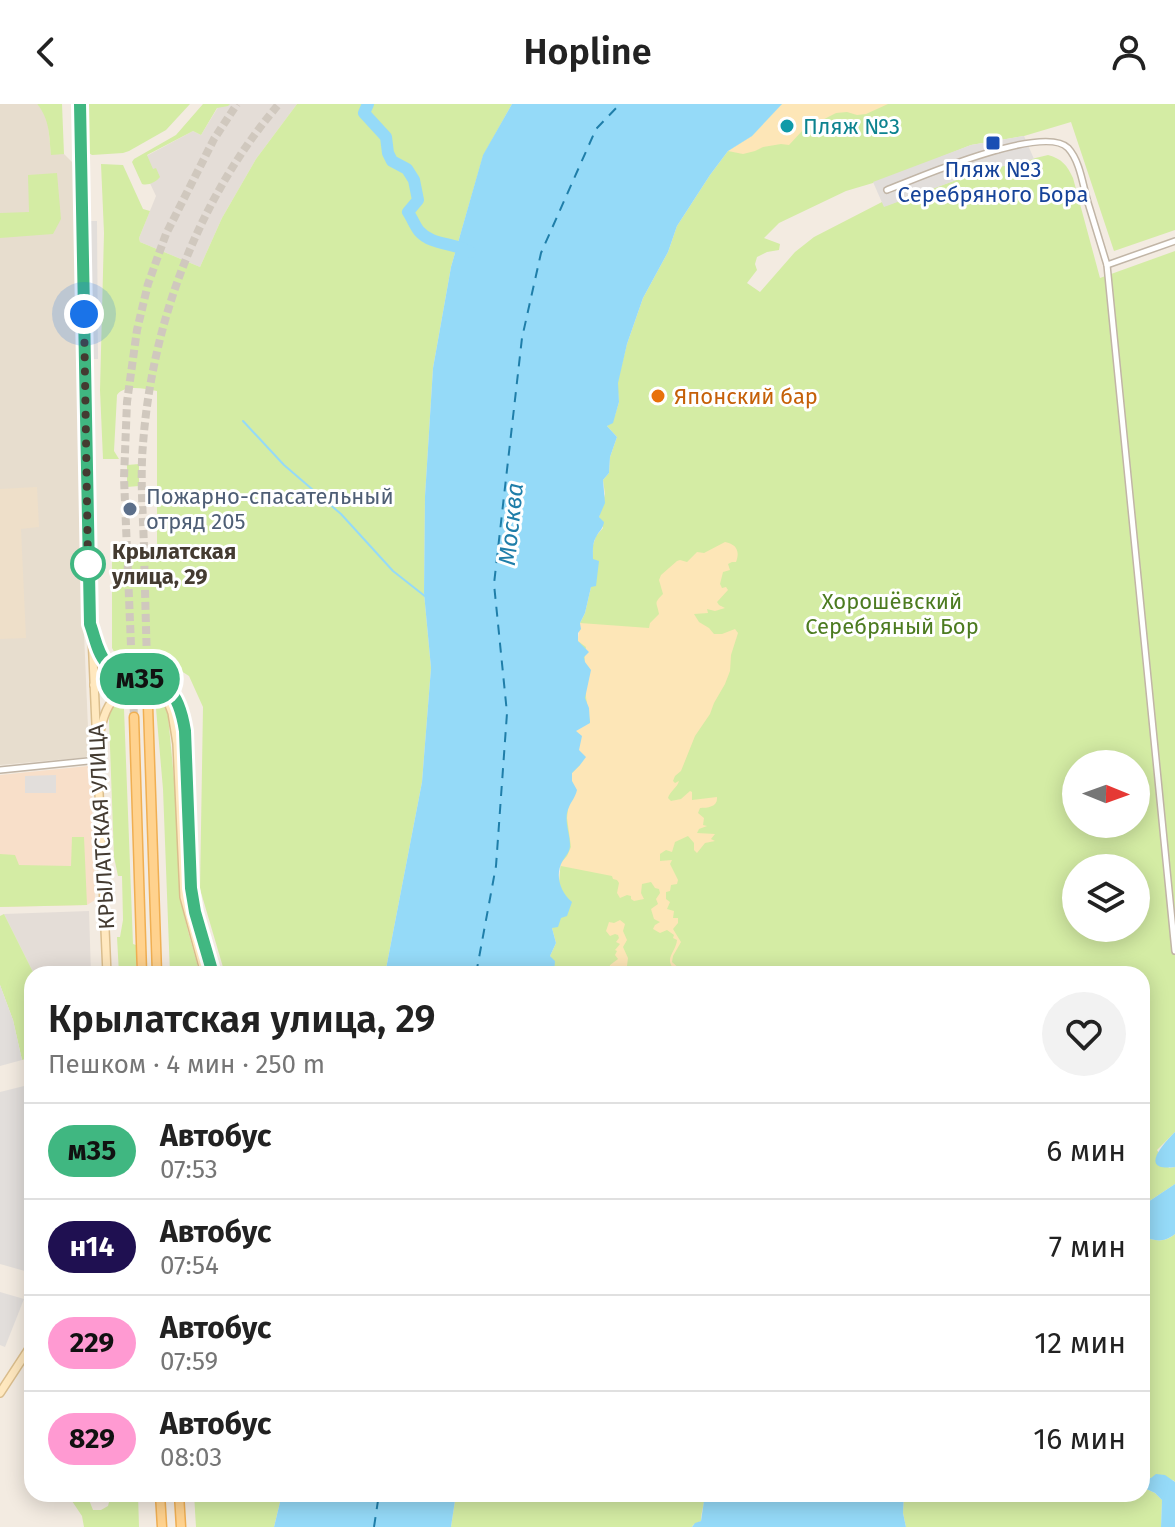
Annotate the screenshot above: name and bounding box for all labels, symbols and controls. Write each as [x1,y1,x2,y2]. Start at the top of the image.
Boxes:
icon: back [24,30,68,74]
text: Hopline [523,30,652,74]
icon: person [1107,30,1151,74]
place label: Пляж №3 [803,113,900,140]
marker: Пляж №3 [778,117,796,135]
marker: Пляж №3 Cеребряного Бора [984,134,1002,152]
place label: Пляж №3 Cеребряного Бора [898,156,1088,208]
your location [64,294,104,334]
place label: Японский бар [674,383,818,410]
marker: Японский бар [649,387,667,405]
water label: Москва [493,481,529,567]
place label: Пожарно-спасательный отряд 205 [146,483,394,535]
marker: Пожарно-спасательный отряд 205 [121,500,139,518]
place label: Крылатская улица, 29 [111,538,236,590]
marker: Крылатская улица, 29 [71,547,105,581]
park label: Хорошёвский Серебряный Бор [805,588,979,640]
line badge: м35 [94,653,186,705]
text: м35 [116,662,164,695]
street label: КРЫЛАТСКАЯ УЛИЦА [83,723,120,930]
north arrow [1062,750,1150,838]
map controls [1062,750,1150,942]
button: layers [1062,854,1150,942]
button: heart [1042,992,1126,1076]
text: Крылатская улица, 29 [48,996,435,1042]
text: Пешком · 4 мин · 250 m [48,1049,325,1080]
text: Автобус [160,1118,271,1154]
text: 6 мин [1046,1133,1126,1169]
text: м35 [68,1134,116,1167]
text: 07:53 [160,1154,218,1185]
text: Автобус [160,1214,271,1250]
text: 7 мин [1049,1229,1126,1265]
text: н14 [70,1230,114,1263]
text: 07:54 [160,1250,219,1281]
text: Автобус [160,1310,271,1346]
text: 12 мин [1034,1325,1126,1361]
text: 229 [70,1326,114,1359]
text: 07:59 [160,1346,218,1377]
text: Автобус [160,1406,271,1442]
text: 16 мин [1033,1421,1126,1457]
text: 829 [69,1422,115,1455]
text: 08:03 [160,1442,222,1473]

